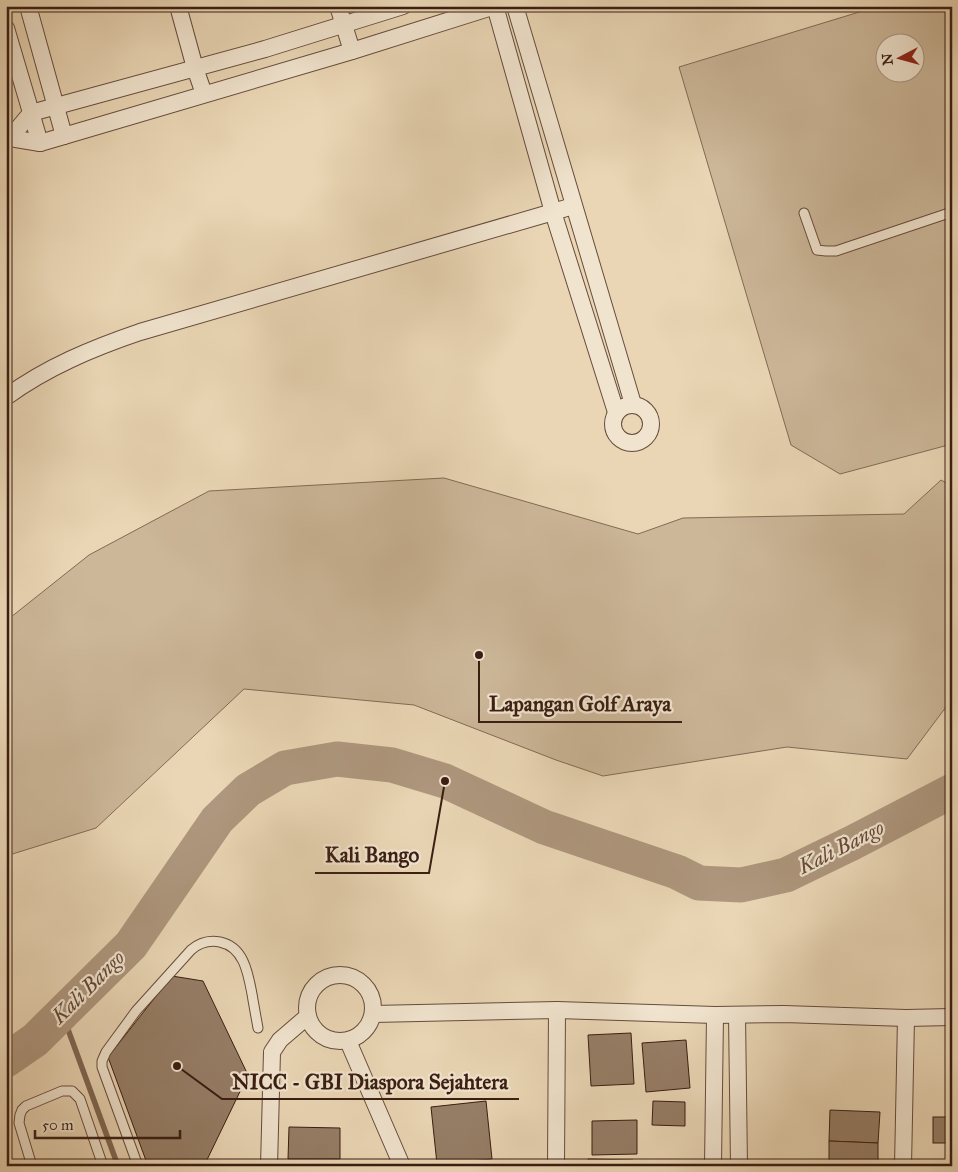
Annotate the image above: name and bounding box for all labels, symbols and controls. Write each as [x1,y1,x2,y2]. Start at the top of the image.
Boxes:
north arrow [876,32,926,82]
text: N [878,52,897,66]
callout: Lapangan Golf Araya [479,686,682,722]
text: Lapangan Golf Araya [489,691,672,717]
water label: Kali Bango [793,814,888,880]
callout: Kali Bango [315,837,429,873]
text: Kali Bango [325,842,419,868]
water label: Kali Bango [45,945,130,1030]
callout: NICC - GBI Diaspora Sejahtera [222,1063,519,1099]
text: NICC - GBI Diaspora Sejahtera [232,1069,509,1095]
scale bar [35,1107,180,1139]
text: 50 m [42,1116,74,1134]

